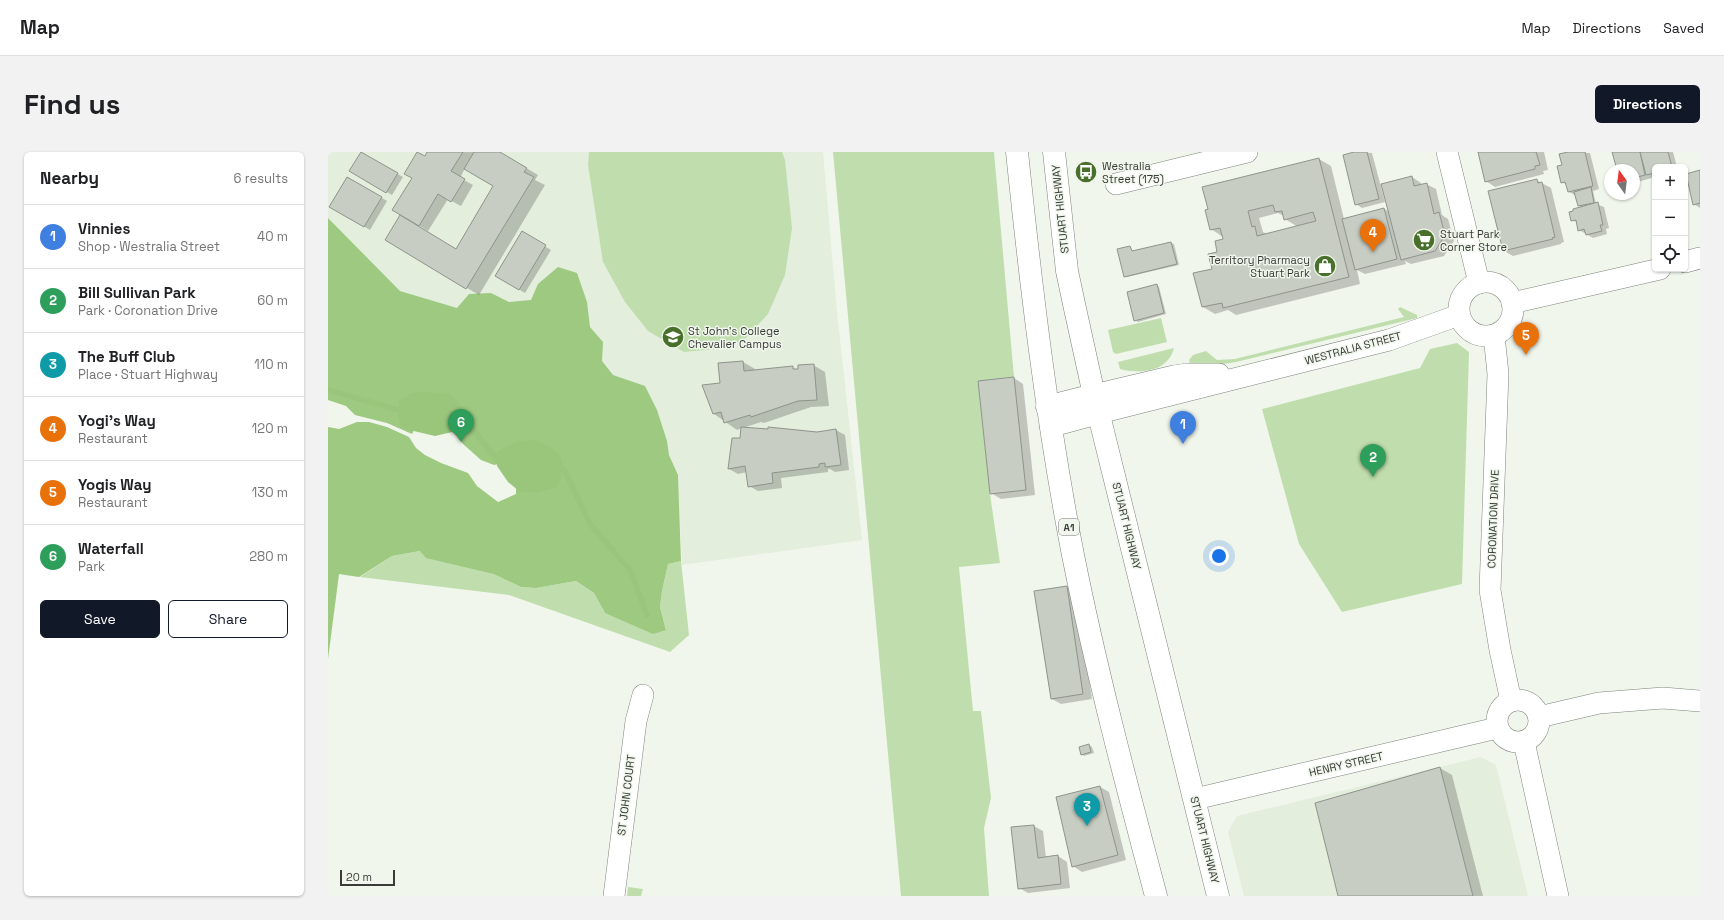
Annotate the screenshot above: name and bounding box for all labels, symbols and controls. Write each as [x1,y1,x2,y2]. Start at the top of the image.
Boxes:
text: Map [20,15,60,40]
text: Map [1521,19,1551,37]
text: Directions [1573,19,1641,37]
text: Saved [1663,19,1704,37]
button: Directions [1595,85,1700,123]
text: Find us [24,86,121,122]
bus stop icon: Westralia Street (175) [1073,159,1099,185]
place label: Westralia Street (175) [1102,159,1164,186]
street label: STUART HIGHWAY [1048,164,1072,254]
north arrow [1604,164,1640,200]
map controls [1652,164,1688,272]
button: + [1652,164,1688,200]
text: Nearby [40,167,99,189]
text: 6 results [234,170,288,187]
button: − [1652,200,1688,236]
text: Vinnies [78,219,130,238]
pin: 4 [1360,219,1386,252]
supermarket icon: Stuart Park Corner Store [1411,227,1437,253]
place label: Stuart Park Corner Store [1440,227,1507,254]
text: 1 [50,228,56,245]
text: 40 m [257,228,288,245]
button: locate [1652,236,1688,272]
text: Shop · Westralia Street [78,238,220,255]
place label: Territory Pharmacy Stuart Park [1209,253,1310,280]
shop icon: Territory Pharmacy Stuart Park [1312,253,1338,279]
text: Bill Sullivan Park [78,283,196,302]
text: 2 [49,292,57,309]
text: 60 m [257,292,288,309]
text: Park · Coronation Drive [78,302,218,319]
pin: 5 [1513,322,1539,355]
school or university icon: St John's College Chevalier Campus [660,324,686,350]
place label: St John's College Chevalier Campus [688,324,782,351]
street label: WESTRALIA STREET [1303,328,1403,368]
text: The Buff Club [78,347,175,366]
text: 3 [49,356,57,373]
text: 110 m [254,356,288,373]
text: Place · Stuart Highway [78,366,218,383]
pin: 6 [448,409,474,442]
text: Yogi's Way [78,411,156,430]
pin: 1 [1170,411,1196,444]
text: 4 [49,420,57,437]
text: 120 m [252,420,288,437]
text: Restaurant [78,430,148,447]
pin: 2 [1360,444,1386,477]
street label: CORONATION DRIVE [1484,469,1502,569]
text: Yogis Way [78,475,151,494]
street label: STUART HIGHWAY [1109,481,1145,571]
text: 5 [49,484,57,501]
text: 130 m [252,484,288,501]
text: Restaurant [78,494,148,511]
road number: A1 [1059,519,1079,535]
text: Waterfall [78,539,144,558]
your location [1209,546,1229,566]
text: 6 [49,548,57,565]
text: 280 m [249,548,288,565]
text: Park [78,558,105,575]
button: Save [40,600,160,638]
button: Share [168,600,288,638]
street label: HENRY STREET [1308,749,1385,779]
street label: ST JOHN COURT [614,753,638,836]
pin: 3 [1074,793,1100,826]
street label: STUART HIGHWAY [1187,795,1223,885]
scale bar [340,868,395,887]
text: 20 m [346,870,372,884]

